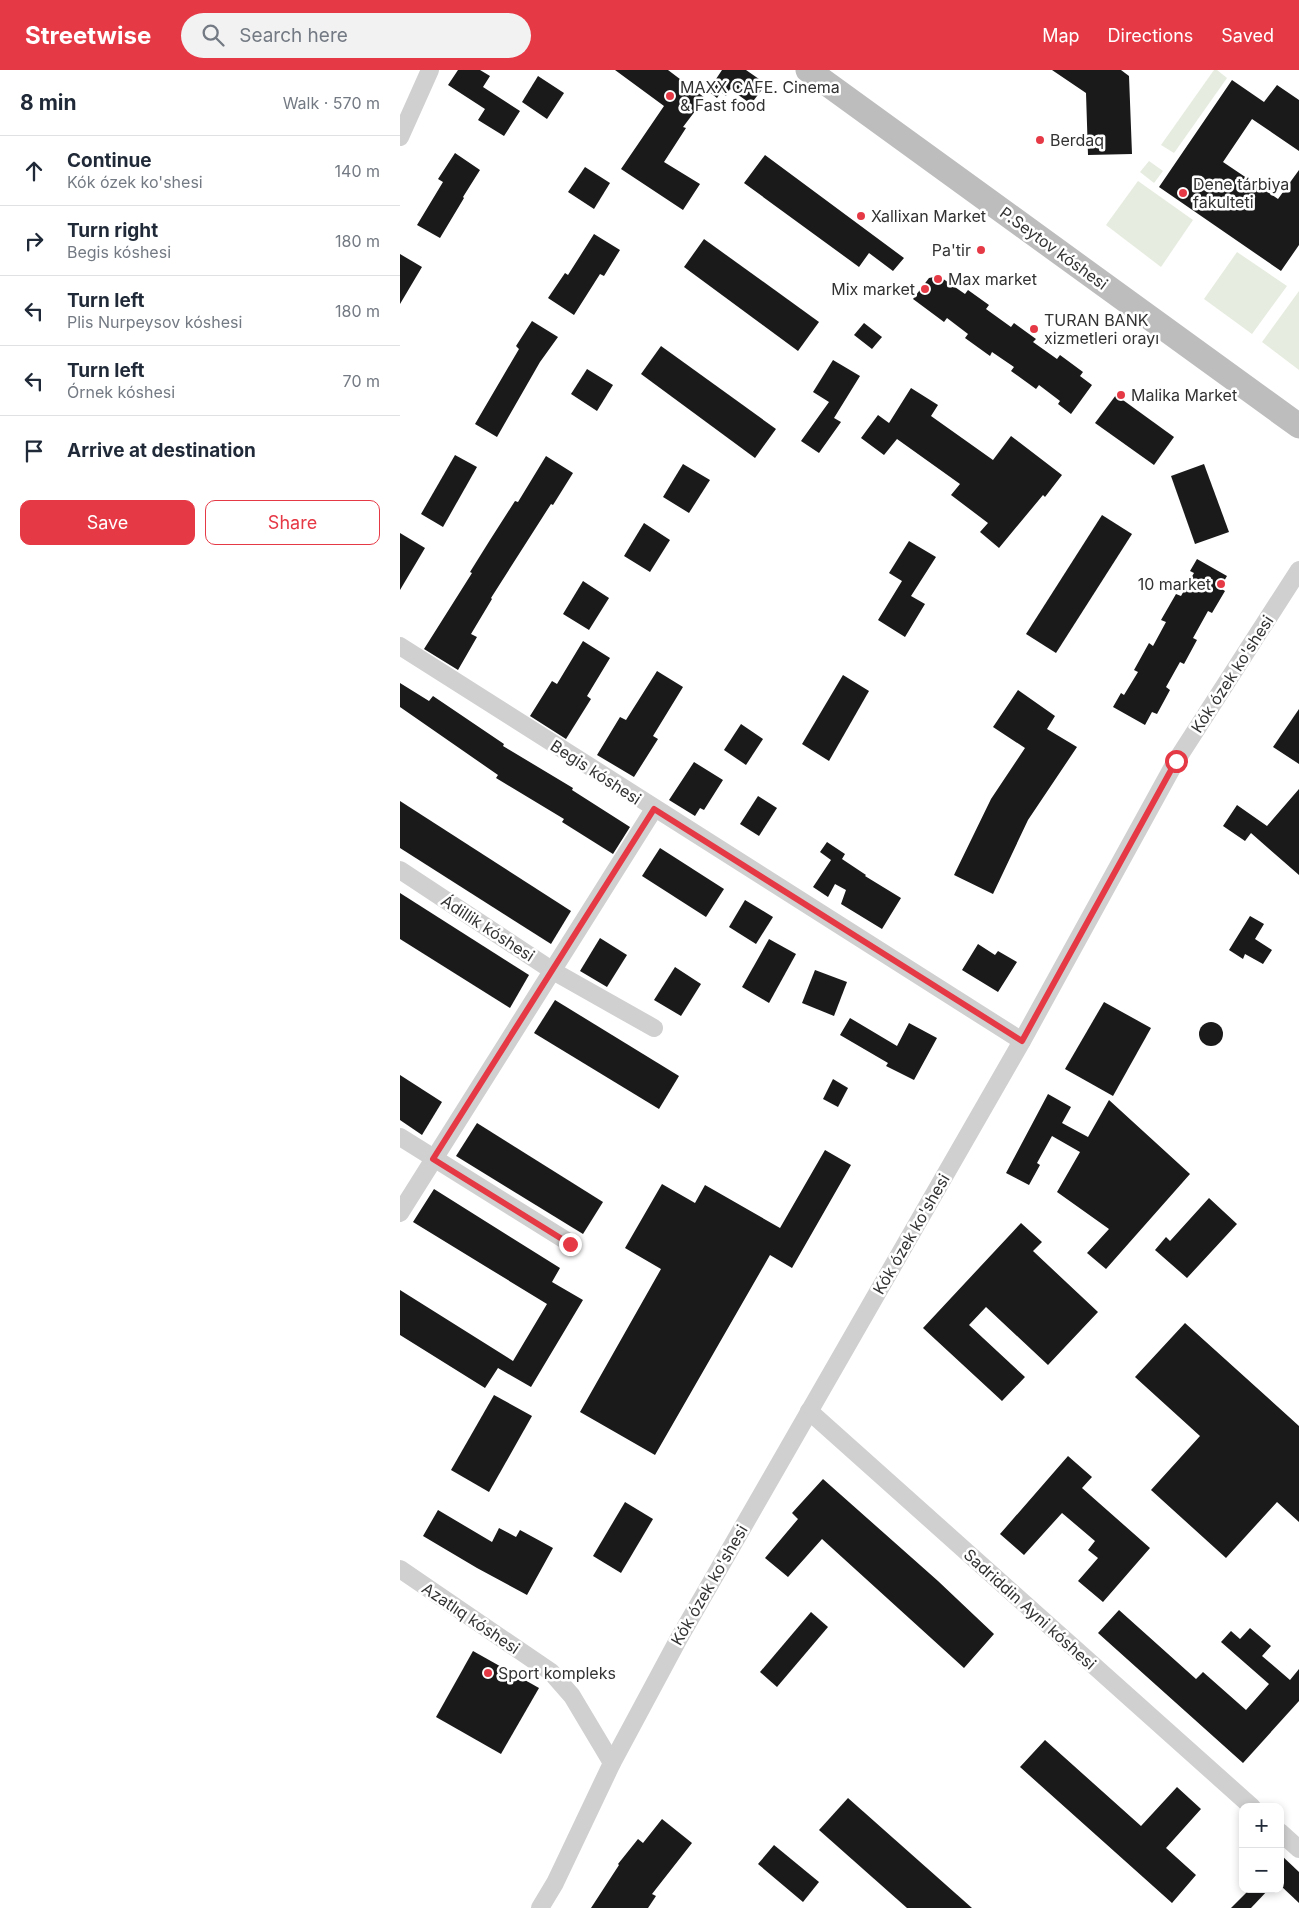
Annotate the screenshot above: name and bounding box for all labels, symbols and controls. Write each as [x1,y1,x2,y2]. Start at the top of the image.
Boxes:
search box [181,13,531,58]
text: Streetwise [25,21,151,50]
icon: search [199,21,227,49]
text: Search here [239,24,348,47]
text: Map [1042,25,1080,46]
text: Directions [1108,25,1193,46]
text: Saved [1221,25,1274,46]
place label: MAXX CAFE. Cinema & Fast food [680,77,840,115]
text: 8 min [20,90,77,115]
marker: MAXX CAFE. Cinema & Fast food [664,90,676,102]
text: Walk · 570 m [283,93,380,113]
place label: Berdaq [1050,130,1104,150]
marker: Berdaq [1034,134,1046,146]
text: Continue [67,149,152,172]
icon: ahead [20,157,48,185]
text: 140 m [335,161,380,181]
text: Kók ózek ko'shesi [67,172,203,192]
place label: Dene tárbiya fakulteti [1193,174,1289,212]
marker: Dene tárbiya fakulteti [1177,187,1189,199]
street label: P.Seytov kóshesi [996,202,1112,294]
place label: Xallixan Market [871,206,986,226]
marker: Xallixan Market [855,210,867,222]
text: Turn right [67,219,158,242]
icon: right [20,227,48,255]
text: 180 m [335,231,380,251]
place label: Pa'tir [932,240,971,260]
text: Begis kóshesi [67,242,171,262]
marker: Pa'tir [975,244,987,256]
place label: Max market [948,269,1037,289]
marker: Max market [932,273,944,285]
place label: Mix market [831,279,915,299]
marker: Mix market [919,283,931,295]
text: Turn left [67,289,145,312]
icon: left [20,297,48,325]
text: 180 m [335,301,380,321]
place label: TURAN BANK xizmetleri orayı [1044,310,1159,348]
text: Plis Nurpeysov kóshesi [67,312,242,332]
marker: TURAN BANK xizmetleri orayı [1028,323,1040,335]
text: Turn left [67,359,145,382]
icon: left [20,367,48,395]
text: 70 m [343,371,380,391]
text: Órnek kóshesi [67,382,175,402]
place label: Malika Market [1131,385,1237,405]
marker: Malika Market [1115,389,1127,401]
icon: arrive [20,437,48,465]
text: Arrive at destination [67,439,256,462]
button: Save [20,500,195,545]
button: Share [205,500,380,545]
place label: 10 market [1138,574,1211,594]
marker: 10 market [1215,578,1227,590]
street label: Kók ózek ko'shesi [1187,612,1277,736]
street label: Begis kóshesi [547,735,645,809]
route start [1165,750,1188,773]
street label: Ádillik kóshesi [438,890,538,966]
street label: Kók ózek ko'shesi [868,1170,954,1298]
route end [559,1233,582,1256]
street label: Kók ózek ko'shesi [666,1521,752,1649]
street label: Sadriddin Ayni kóshesi [960,1544,1100,1674]
street label: Azatlıq kóshesi [418,1578,524,1658]
place label: Sport kompleks [498,1663,616,1683]
marker: Sport kompleks [482,1667,494,1679]
map controls [1239,1803,1284,1893]
button: + [1239,1803,1284,1848]
button: − [1239,1848,1284,1893]

